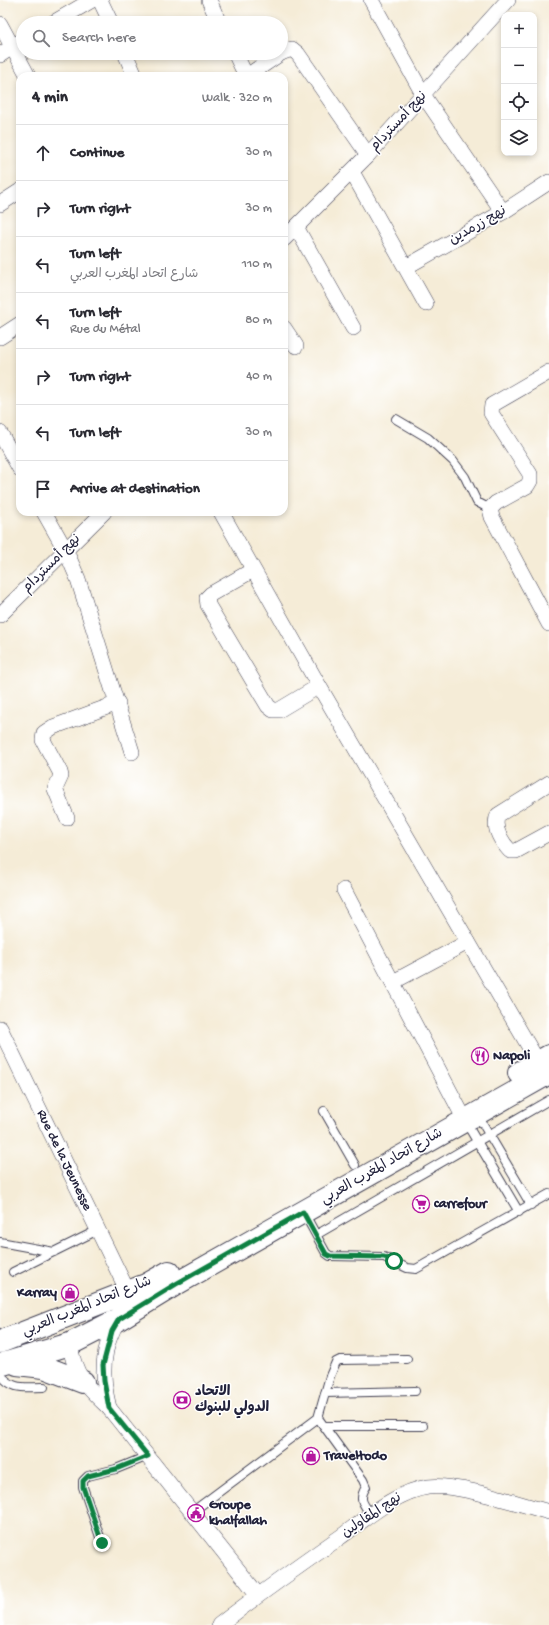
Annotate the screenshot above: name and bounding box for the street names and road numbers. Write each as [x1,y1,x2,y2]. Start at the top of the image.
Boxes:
street label: نهج أمستردام [365,87,431,156]
street label: نهج زرمدين [446,203,510,249]
street label: نهج أمستردام [18,530,85,597]
street label: Rue de la Jeunesse [32,1107,96,1214]
street label: شارع اتحاد المغرب العربي [318,1125,447,1211]
street label: شارع اتحاد المغرب العربي [20,1273,155,1343]
street label: نهج المقاولين [339,1490,405,1542]

